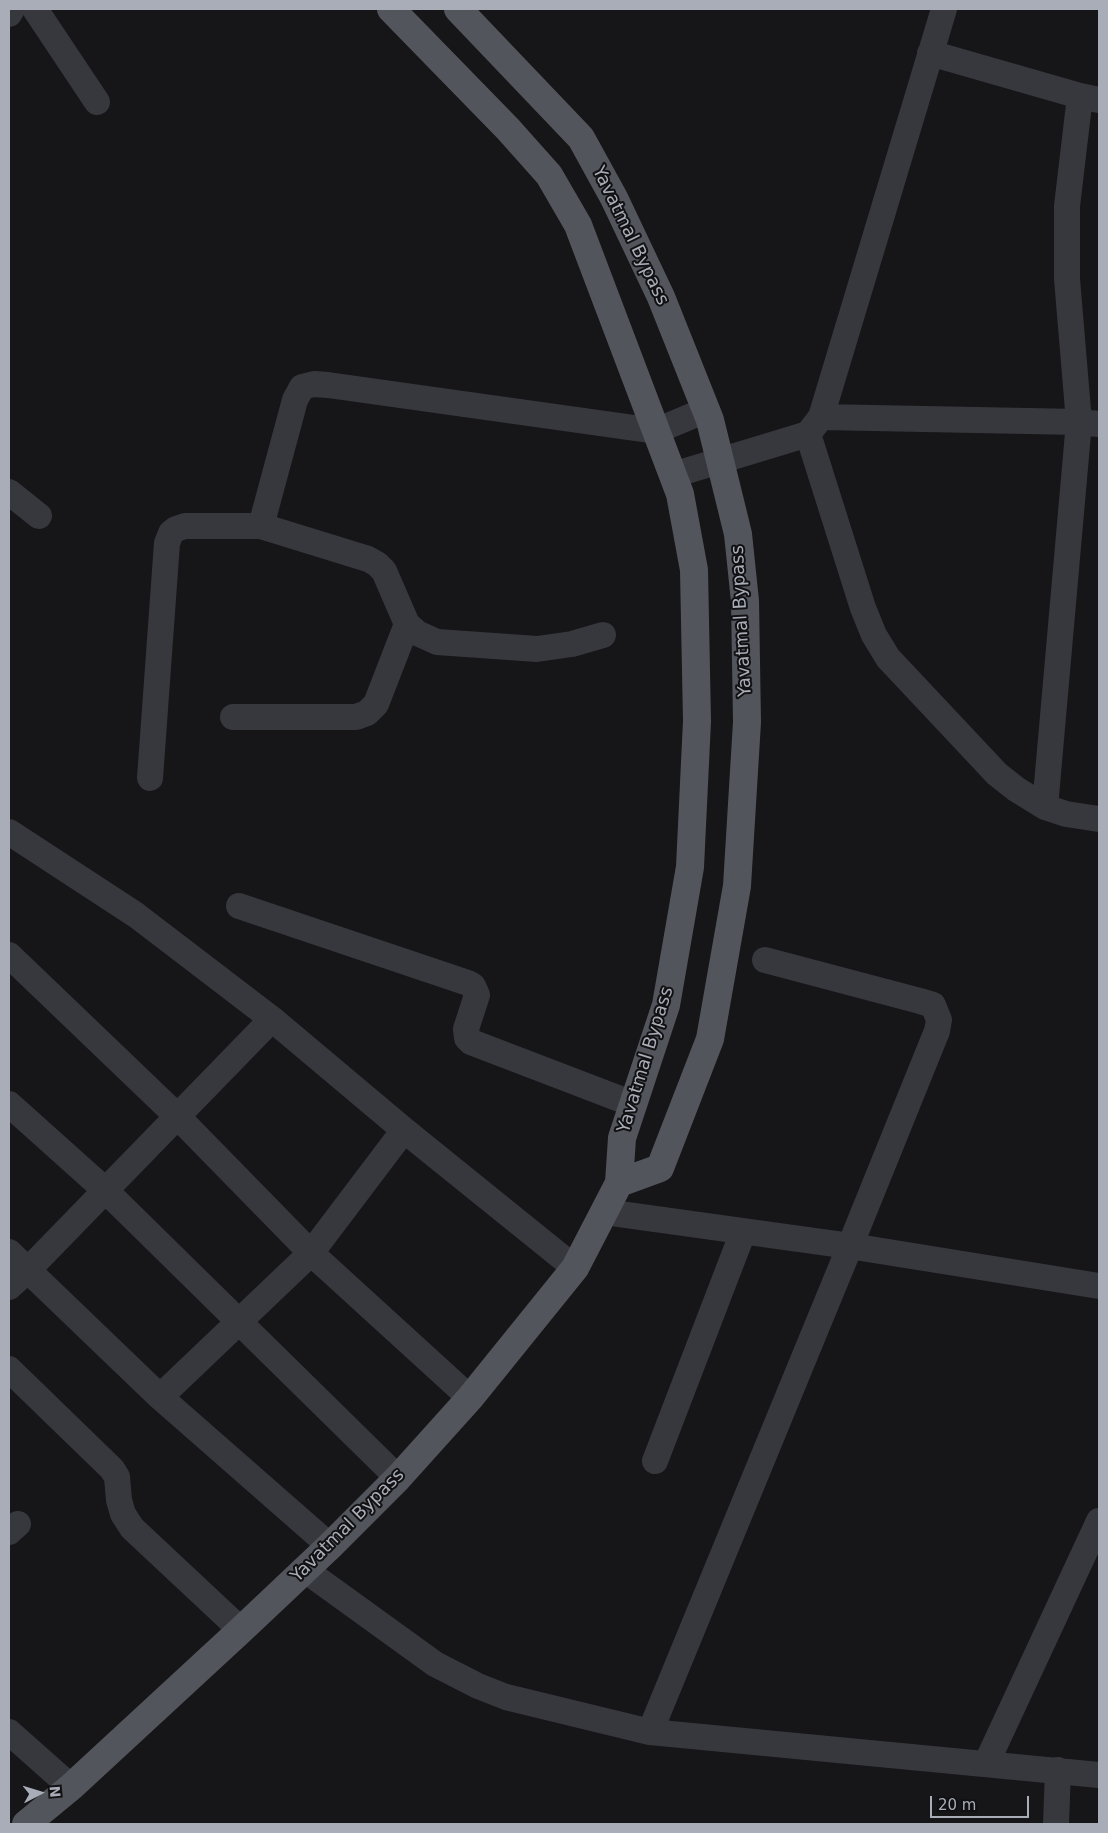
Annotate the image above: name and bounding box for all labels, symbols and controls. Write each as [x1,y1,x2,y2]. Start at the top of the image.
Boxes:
street label: Yavatmal Bypass [587,163,673,309]
street label: Yavatmal Bypass [727,545,757,697]
street label: Yavatmal Bypass [613,984,679,1136]
street label: Yavatmal Bypass [287,1465,409,1587]
north arrow [15,1768,65,1818]
text: N [46,1785,63,1798]
scale bar [933,1786,1032,1818]
text: 20 m [938,1796,976,1814]

